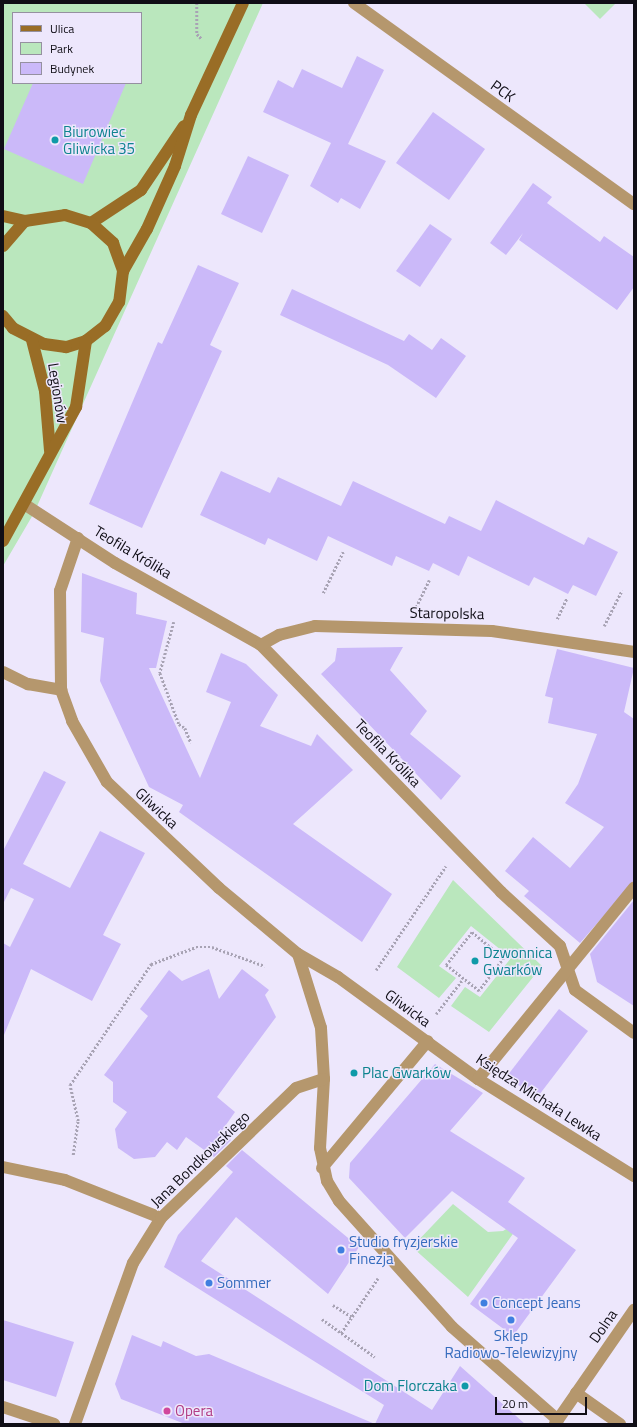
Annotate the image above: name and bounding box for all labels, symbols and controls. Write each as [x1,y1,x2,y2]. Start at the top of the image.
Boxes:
legend [12,12,142,84]
text: Ulica [50,19,74,38]
text: Park [50,39,73,58]
text: Budynek [50,59,94,78]
street label: PCK [487,76,519,106]
place label: Biurowiec Gliwicka 35 [63,122,135,157]
marker: Biurowiec Gliwicka 35 [50,135,60,145]
street label: Legionów [44,362,72,424]
street label: Teofila Królika [91,522,175,582]
street label: Staropolska [410,603,484,623]
street label: Teofila Królika [351,715,425,791]
street label: Gliwicka [132,784,182,832]
place label: Dzwonnica Gwarków [483,943,552,978]
marker: Dzwonnica Gwarków [470,956,480,966]
street label: Gliwicka [382,985,434,1031]
street label: Księdza Michała Lewka [473,1050,605,1144]
place label: Plac Gwarków [362,1064,451,1082]
marker: Plac Gwarków [349,1068,359,1078]
street label: Jana Bondkowskiego [147,1107,253,1211]
place label: Studio fryzjerskie Finezja [349,1232,458,1267]
marker: Studio fryzjerskie Finezja [336,1245,346,1255]
place label: Sommer [217,1274,271,1292]
marker: Sommer [204,1278,214,1288]
place label: Concept Jeans [492,1294,581,1312]
marker: Concept Jeans [479,1298,489,1308]
street label: Dolna [585,1306,621,1346]
marker: Sklep Radiowo-Telewizyjny [506,1315,516,1325]
place label: Sklep Radiowo-Telewizyjny [444,1326,578,1361]
place label: Dom Florczaka [364,1377,457,1395]
marker: Dom Florczaka [460,1381,470,1391]
scale bar [497,1389,589,1415]
text: 20 m [502,1394,528,1413]
place label: Opera [175,1402,213,1420]
marker: Opera [162,1406,172,1416]

